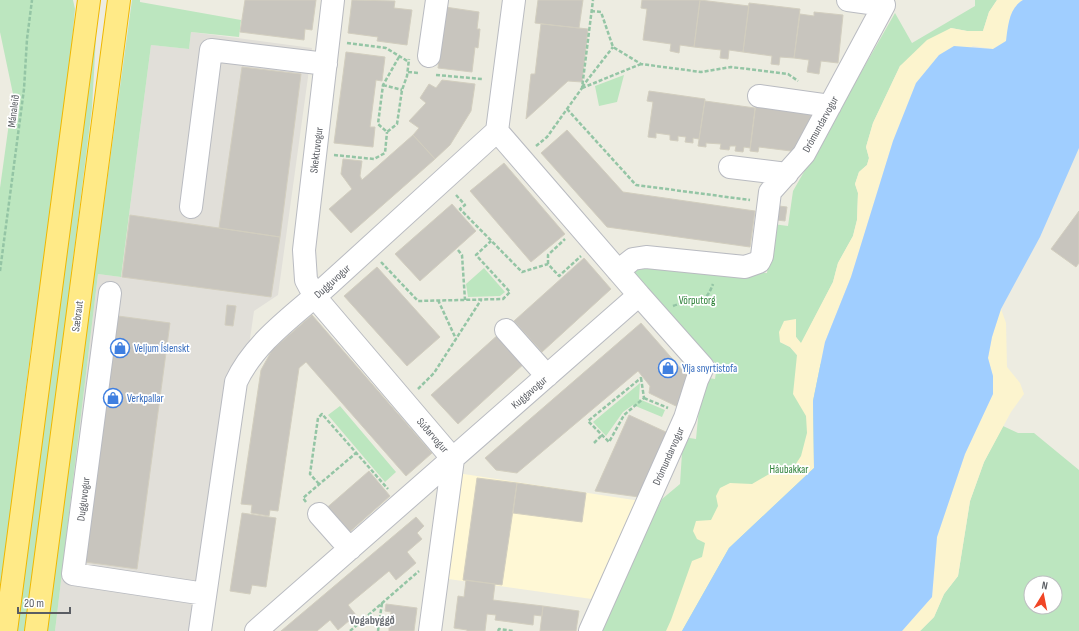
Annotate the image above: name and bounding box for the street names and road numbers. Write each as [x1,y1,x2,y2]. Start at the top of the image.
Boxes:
street label: Mánaleið [5,94,22,128]
street label: Drómundarvogur [800,94,841,155]
street label: Skektuvogur [307,126,326,174]
street label: Dugguvogur [312,262,353,301]
street label: Sæbraut [69,299,86,332]
street label: Kuggavogur [509,373,550,411]
street label: Súðarvogur [414,415,451,456]
street label: Drómundarvogur [650,425,687,487]
street label: Dugguvogur [74,476,93,522]

